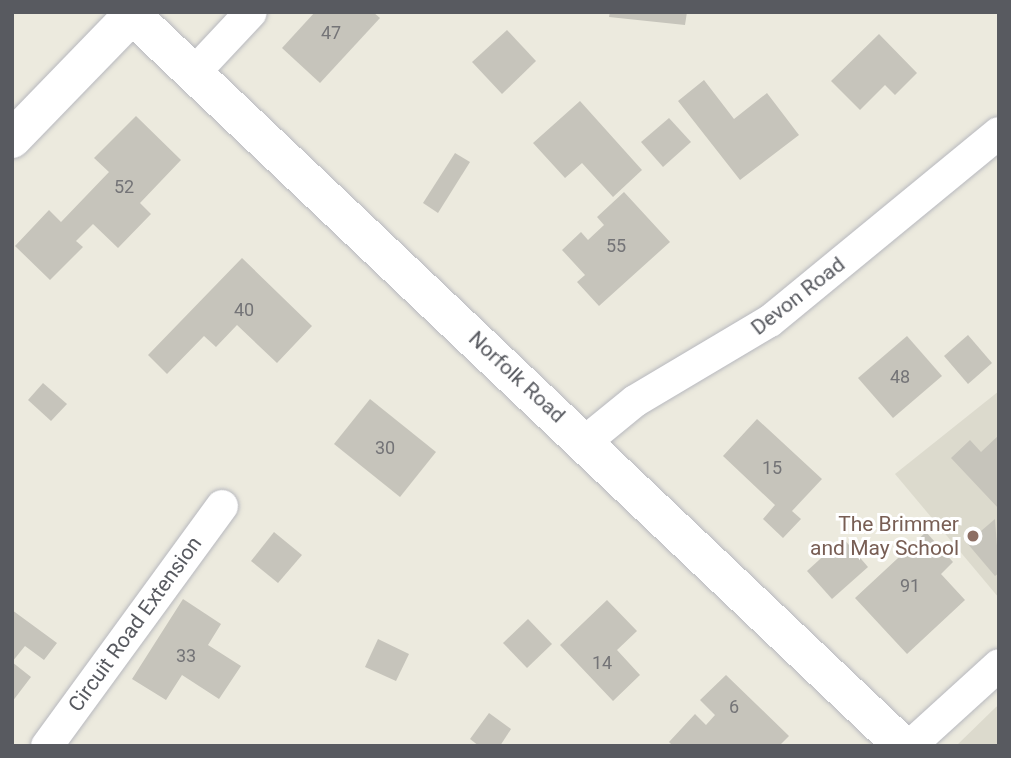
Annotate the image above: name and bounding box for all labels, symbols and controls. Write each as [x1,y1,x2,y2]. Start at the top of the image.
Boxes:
house number: 47 [321,22,341,44]
house number: 52 [114,176,134,198]
house number: 55 [606,235,626,257]
street label: Devon Road [746,252,850,340]
house number: 40 [234,299,254,321]
street label: Norfolk Road [464,326,570,428]
house number: 48 [890,366,910,388]
house number: 30 [375,437,395,459]
house number: 15 [762,457,782,479]
place label: The Brimmer and May School [810,511,959,561]
marker: The Brimmer and May School [965,528,981,544]
street label: Circuit Road Extension [63,532,207,716]
house number: 91 [900,575,920,597]
house number: 33 [176,645,196,667]
house number: 14 [592,652,612,674]
house number: 6 [729,696,739,718]

